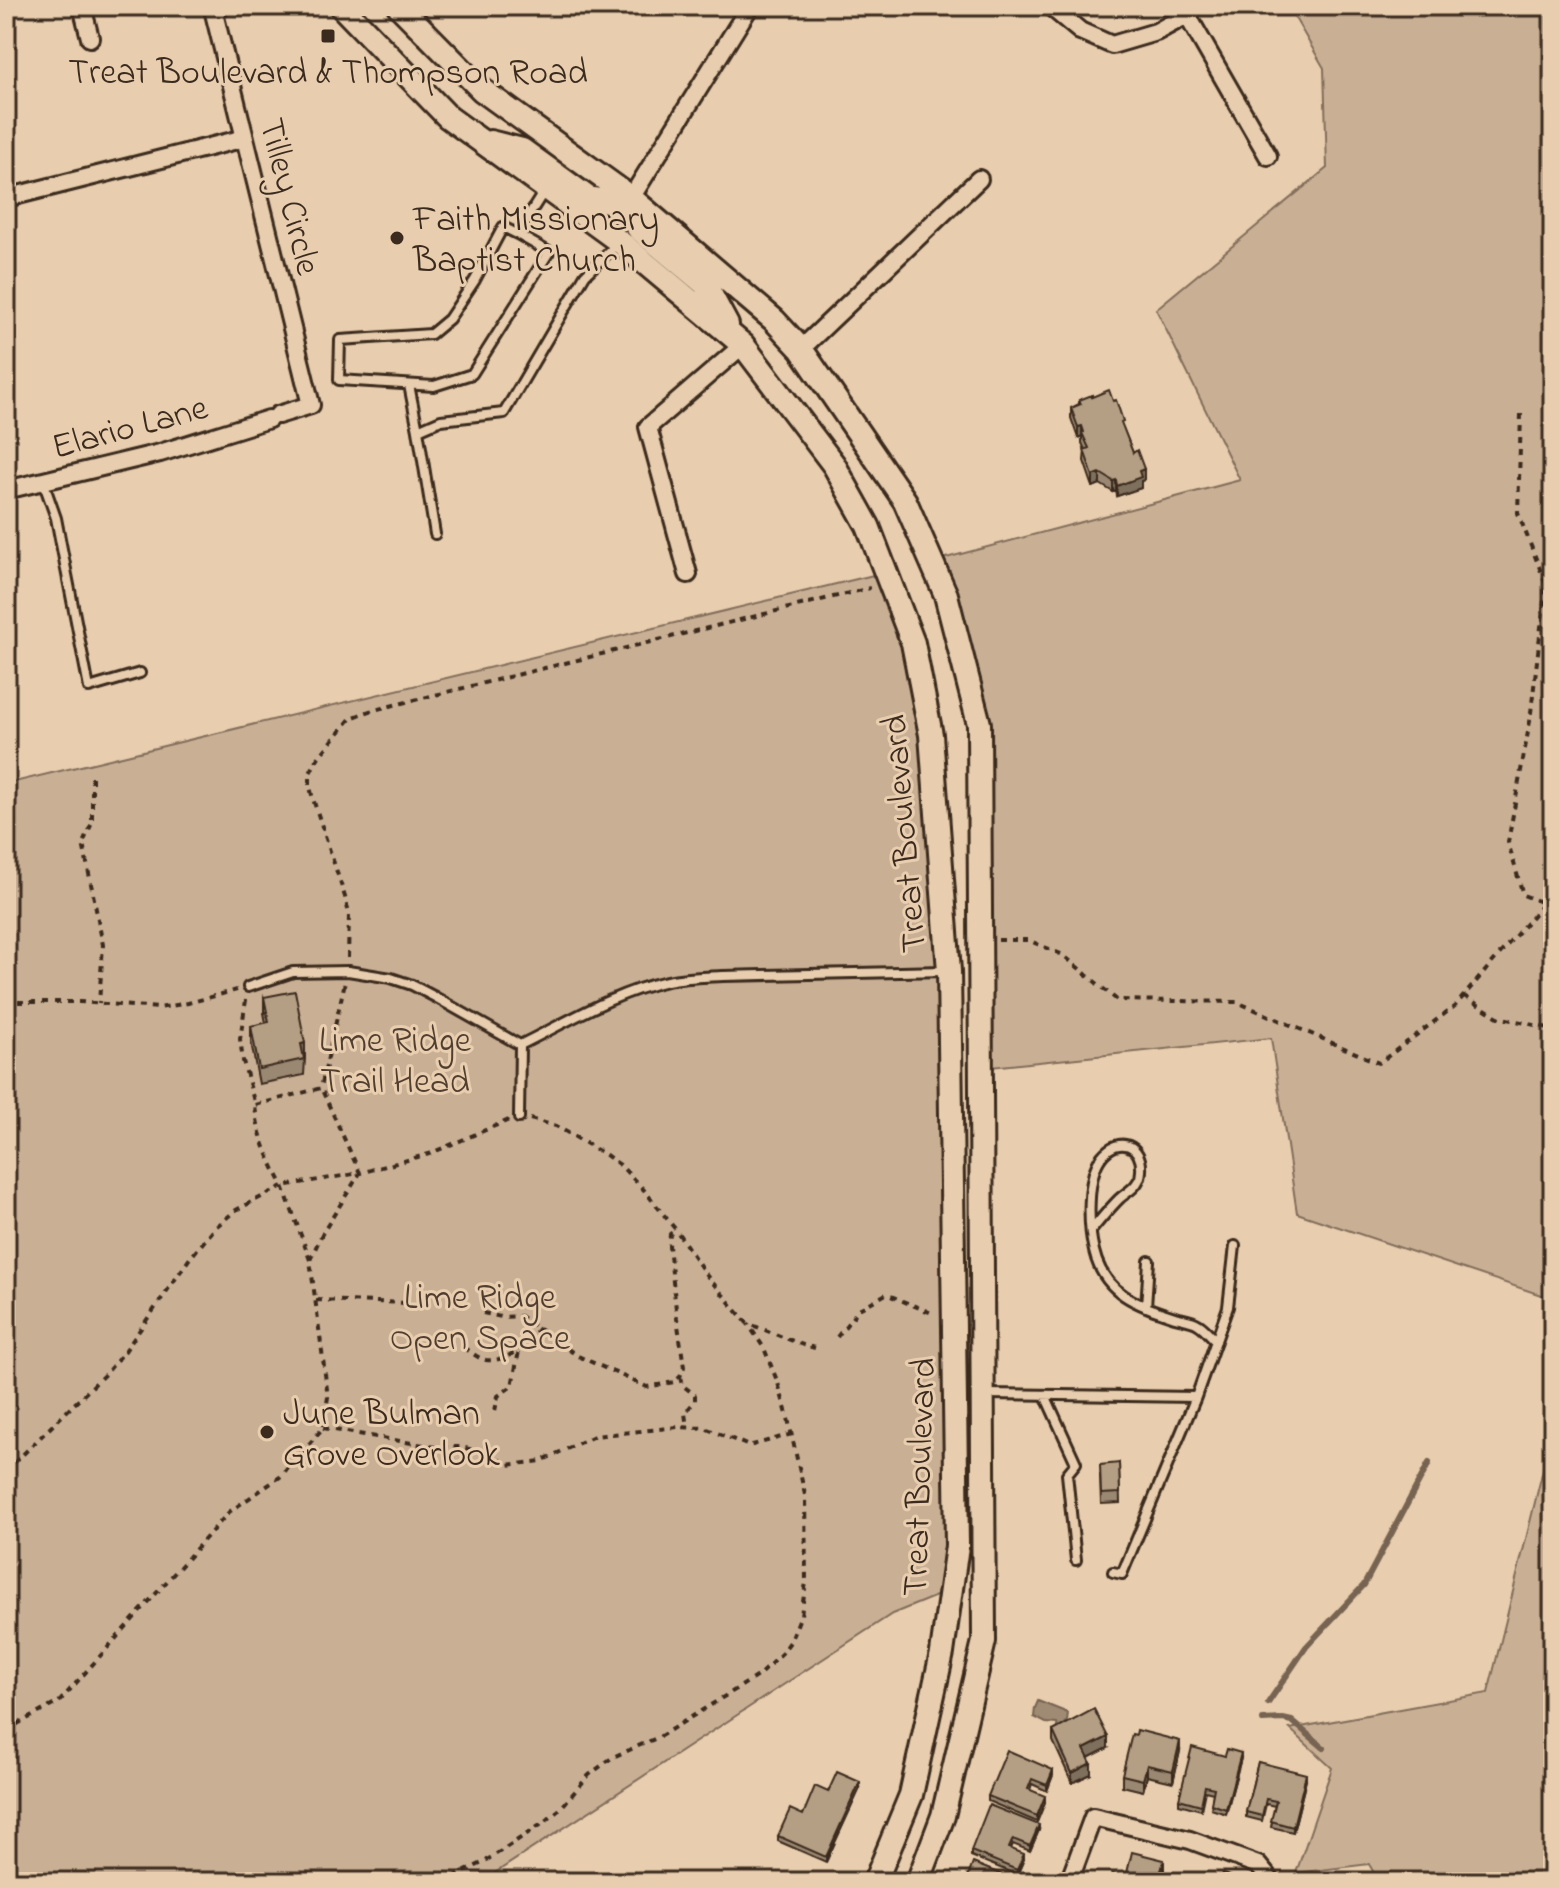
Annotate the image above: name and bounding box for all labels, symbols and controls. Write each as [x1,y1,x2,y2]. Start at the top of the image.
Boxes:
marker: Treat Boulevard & Thompson Road [319,27,337,45]
place label: Treat Boulevard & Thompson Road [68,48,588,101]
street label: Tilley Circle [243,113,333,282]
place label: Faith Missionary Baptist Church [412,195,659,289]
marker: Faith Missionary Baptist Church [388,229,406,247]
street label: Elario Lane [46,383,215,476]
street label: Treat Boulevard [870,712,943,955]
park label: Lime Ridge Trail Head [319,1016,472,1110]
park label: Lime Ridge Open Space [390,1273,571,1367]
street label: Treat Boulevard [891,1357,952,1597]
place label: June Bulman Grove Overlook [283,1389,500,1483]
marker: June Bulman Grove Overlook [258,1423,276,1441]

